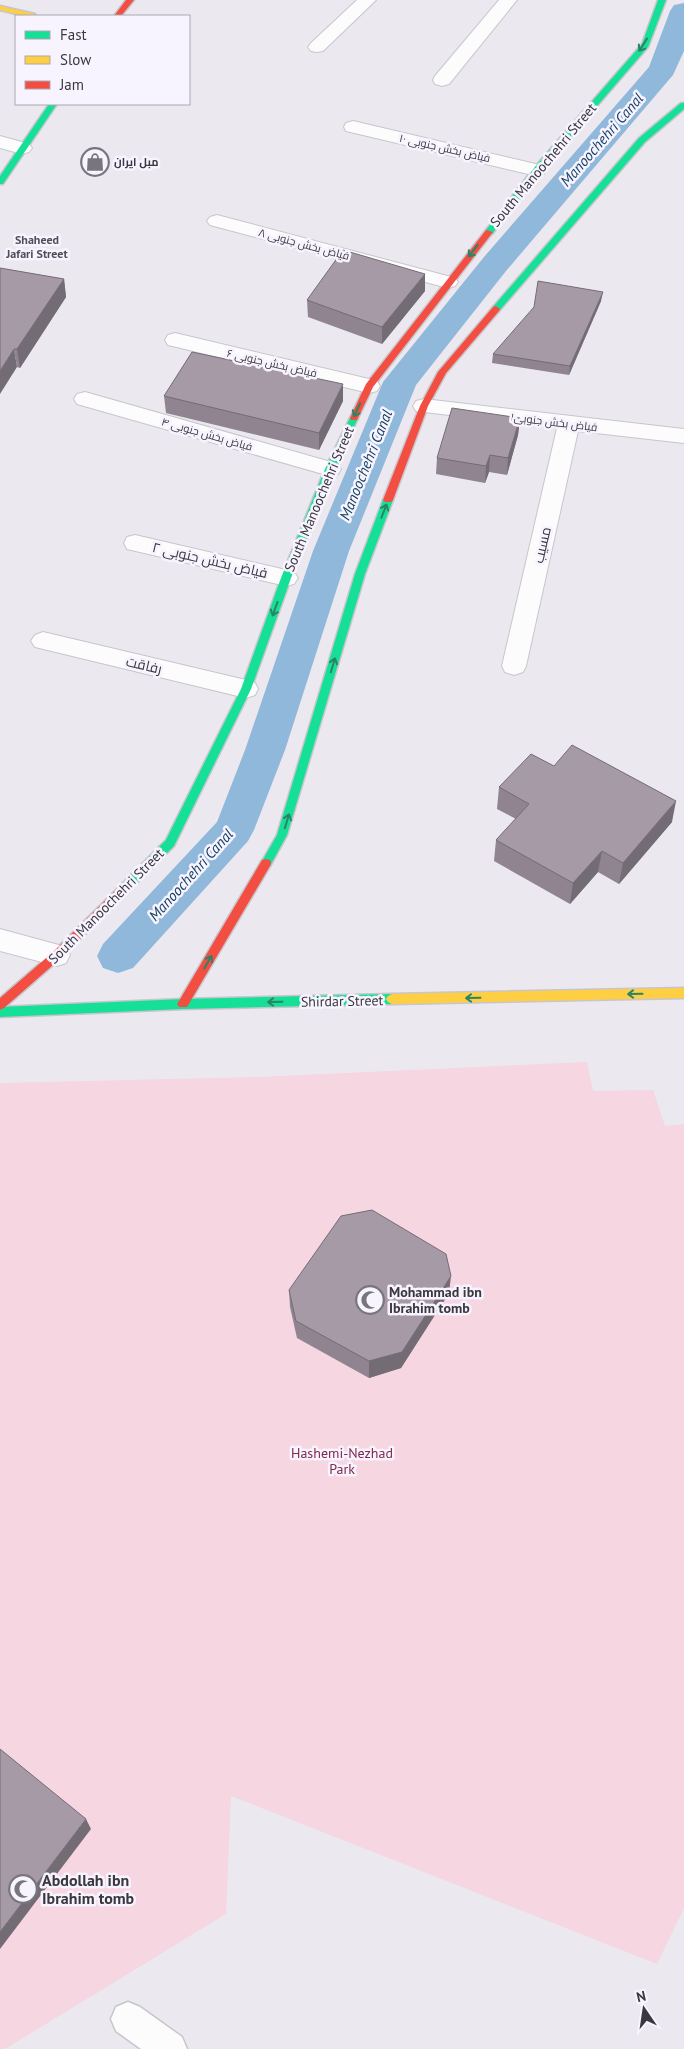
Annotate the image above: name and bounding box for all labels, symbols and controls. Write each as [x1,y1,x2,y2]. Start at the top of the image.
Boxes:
legend [15,15,190,105]
text: Fast [60,25,87,44]
one-way arrow [637,37,647,51]
text: Slow [60,50,91,69]
text: Jam [59,75,84,94]
water label: Manoochehri Canal [556,89,647,190]
street label: South Manoochehri Street [486,99,600,231]
street label: فیاض بخش جنوبی ۱۰ [398,131,492,165]
shop icon: مبل ایران [80,147,110,177]
place label: مبل ایران [114,155,158,169]
street label: فیاض بخش جنوبی ۸ [257,225,351,263]
district label: Shaheed Jafari Street [5,232,68,261]
one-way arrow [468,244,478,258]
street label: فیاض بخش جنوبی ۶ [226,346,318,380]
one-way arrow [352,402,361,417]
water label: Manoochehri Canal [335,407,396,523]
street label: فیاض بخش جنوبی۱ [510,410,598,434]
street label: فیاض بخش جنوبی ۴ [160,414,254,454]
street label: South Manoochehri Street [280,423,358,574]
one-way arrow [380,503,389,519]
street label: مسیب [529,525,555,565]
street label: فیاض بخش جنوبی ۲ [151,538,269,582]
one-way arrow [270,600,279,616]
street label: رفاقت [124,652,164,678]
one-way arrow [329,657,339,673]
one-way arrow [282,813,292,829]
water label: Manoochehri Canal [144,825,237,925]
street label: South Manoochehri Street [44,844,168,968]
one-way arrow [203,956,213,970]
one-way arrow [628,989,644,999]
street label: Shirdar Street [301,991,384,1011]
one-way arrow [465,993,482,1003]
one-way arrow [268,997,284,1007]
place label: Mohammad ibn Ibrahim tomb [389,1283,482,1317]
mosque icon: Mohammad ibn Ibrahim tomb [355,1285,385,1315]
park label: Hashemi-Nezhad Park [291,1444,393,1478]
place label: Abdollah ibn Ibrahim tomb [42,1870,135,1908]
mosque icon: Abdollah ibn Ibrahim tomb [8,1874,38,1904]
north arrow [619,1984,669,2034]
text: N [635,1987,648,2006]

